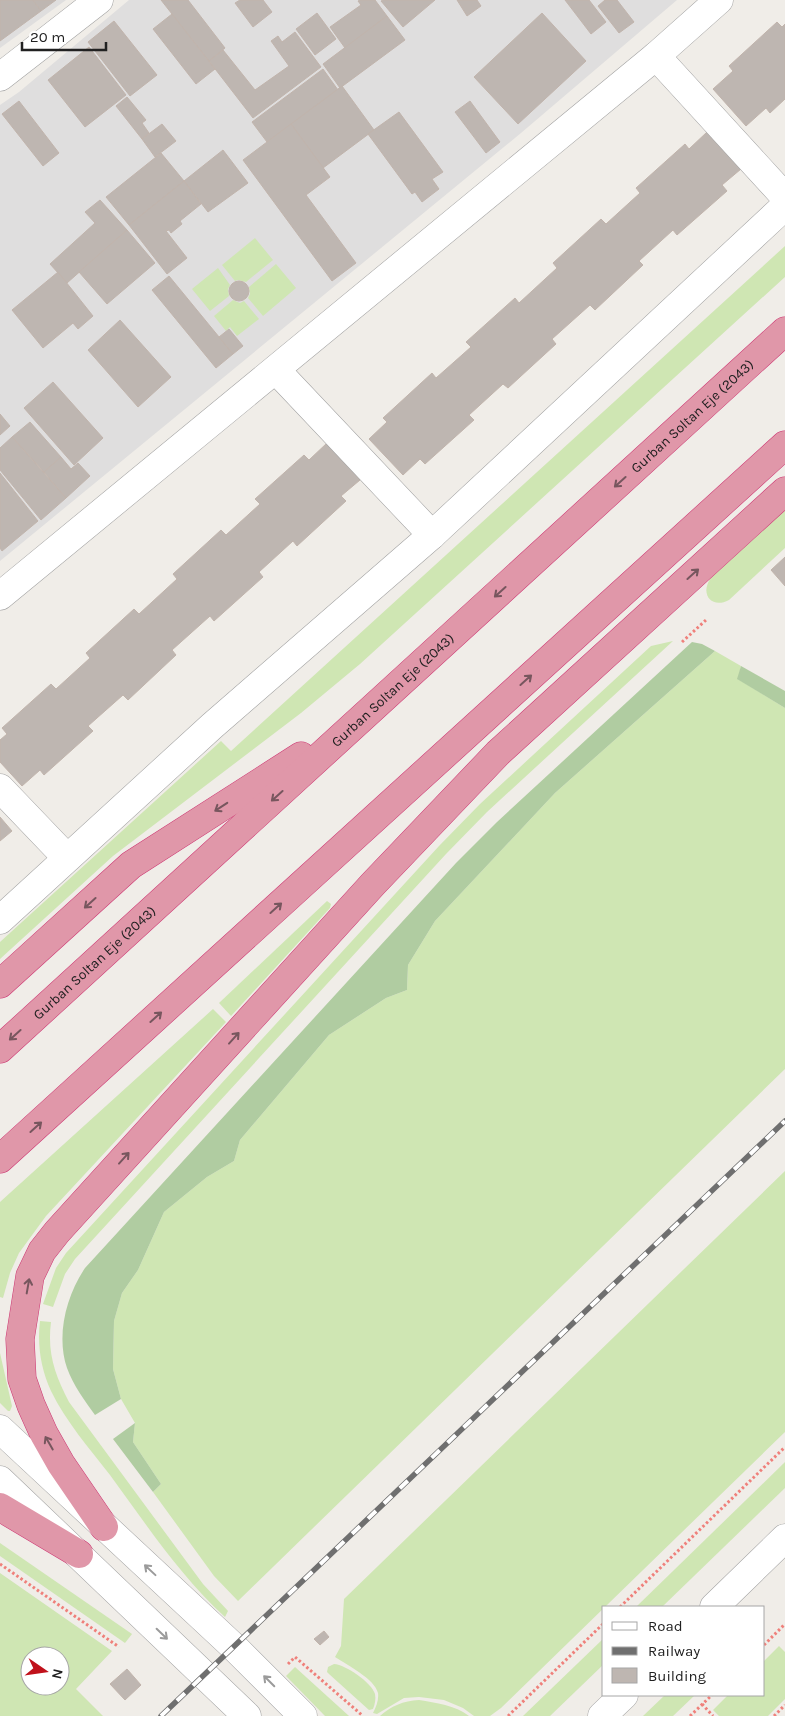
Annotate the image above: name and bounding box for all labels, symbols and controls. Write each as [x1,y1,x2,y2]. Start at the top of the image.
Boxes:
scale bar [22,20,106,52]
text: 20 m [30,28,65,46]
street label: Gurban Soltan Eje (2043) [628,356,757,477]
one-way arrow [613,476,626,488]
one-way arrow [687,569,700,580]
one-way arrow [494,586,506,598]
street label: Gurban Soltan Eje (2043) [328,630,458,751]
one-way arrow [519,675,532,686]
one-way arrow [270,790,283,802]
one-way arrow [214,802,228,813]
one-way arrow [83,897,96,908]
one-way arrow [270,902,283,914]
street label: Gurban Soltan Eje (2043) [30,903,160,1023]
one-way arrow [150,1011,163,1023]
one-way arrow [8,1030,21,1041]
one-way arrow [228,1031,239,1044]
one-way arrow [30,1121,43,1132]
one-way arrow [118,1151,130,1164]
one-way arrow [23,1279,33,1295]
one-way arrow [44,1435,54,1450]
one-way arrow [144,1564,157,1576]
legend [602,1606,765,1696]
text: Road [648,1617,683,1635]
one-way arrow [156,1628,168,1640]
text: Railway [648,1642,700,1660]
north arrow [20,1646,70,1696]
text: N [48,1667,67,1681]
text: Building [648,1667,706,1685]
one-way arrow [263,1675,275,1687]

